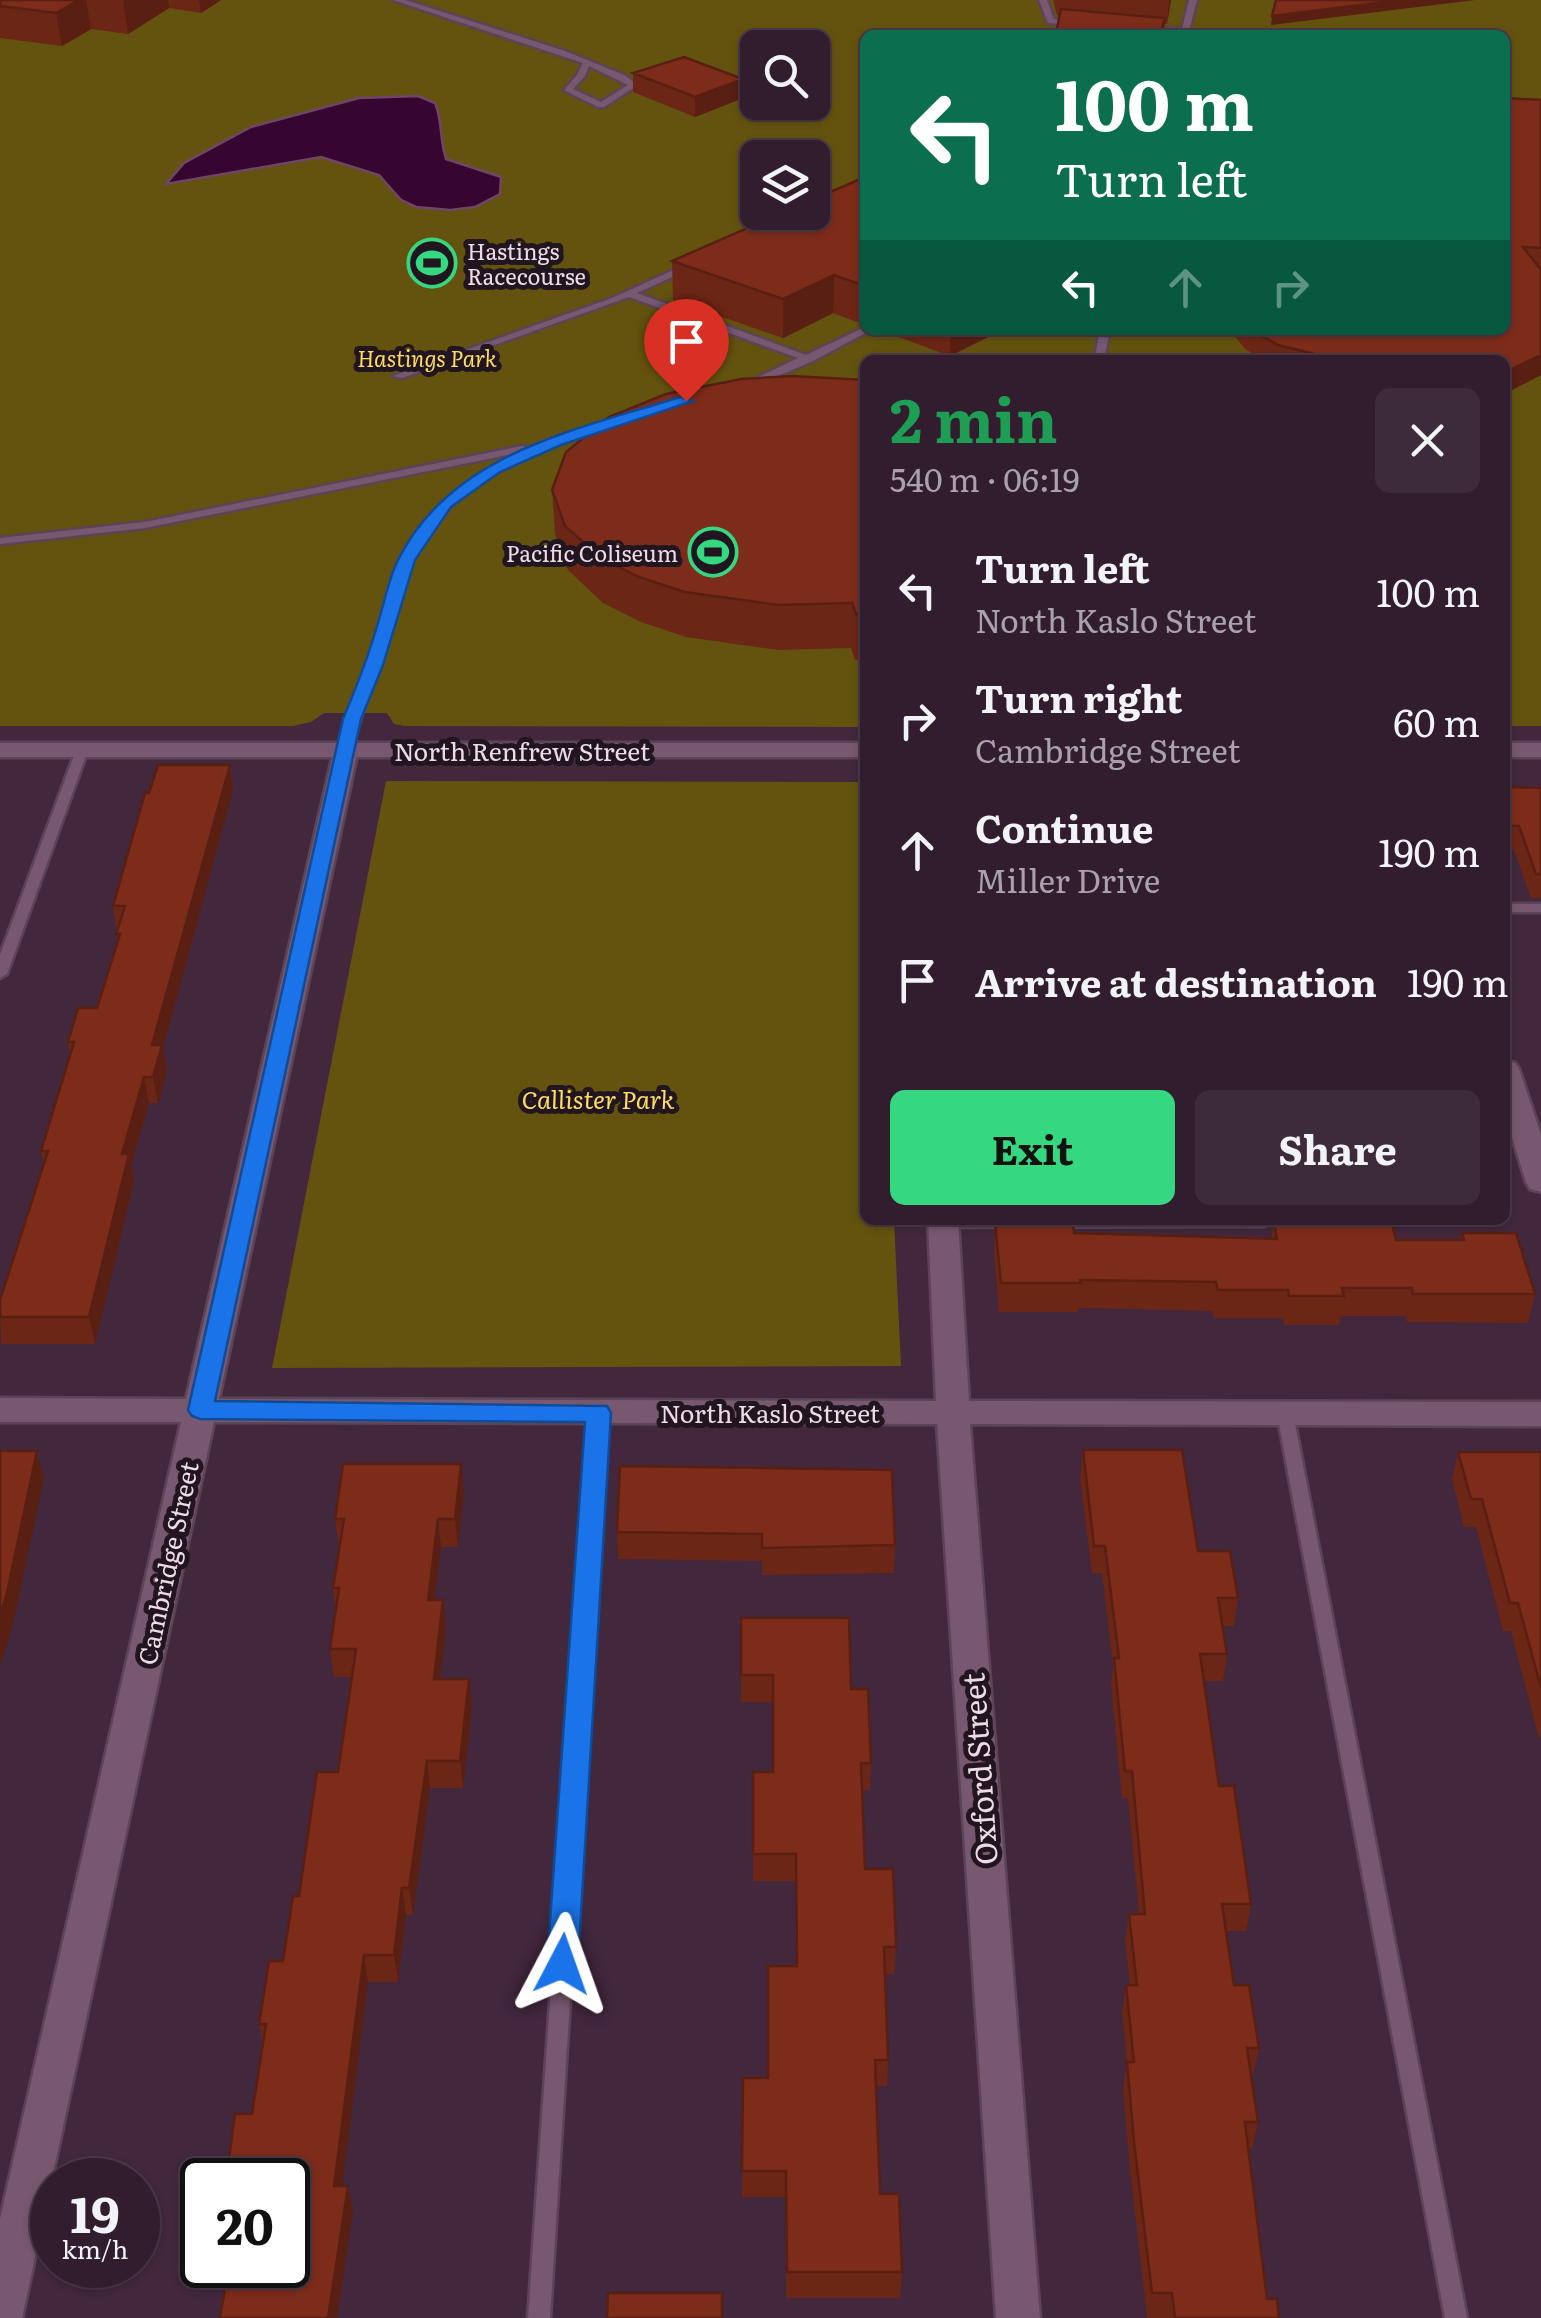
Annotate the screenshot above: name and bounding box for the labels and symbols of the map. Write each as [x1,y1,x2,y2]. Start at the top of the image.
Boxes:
place label: Hastings Racecourse [467,234,586,292]
sports icon: Hastings Racecourse [406,237,458,289]
pin [644,299,729,402]
park label: Hastings Park [357,341,497,374]
sports icon: Pacific Coliseum [687,526,739,578]
place label: Pacific Coliseum [506,536,678,569]
street label: North Renfrew Street [394,732,650,769]
park label: Callister Park [522,1080,675,1117]
street label: North Kaslo Street [660,1394,880,1431]
street label: Cambridge Street [127,1458,207,1668]
street label: Oxford Street [949,1671,1007,1867]
position arrow [510,1912,614,2016]
speed limit sign: 20 [180,2158,310,2288]

